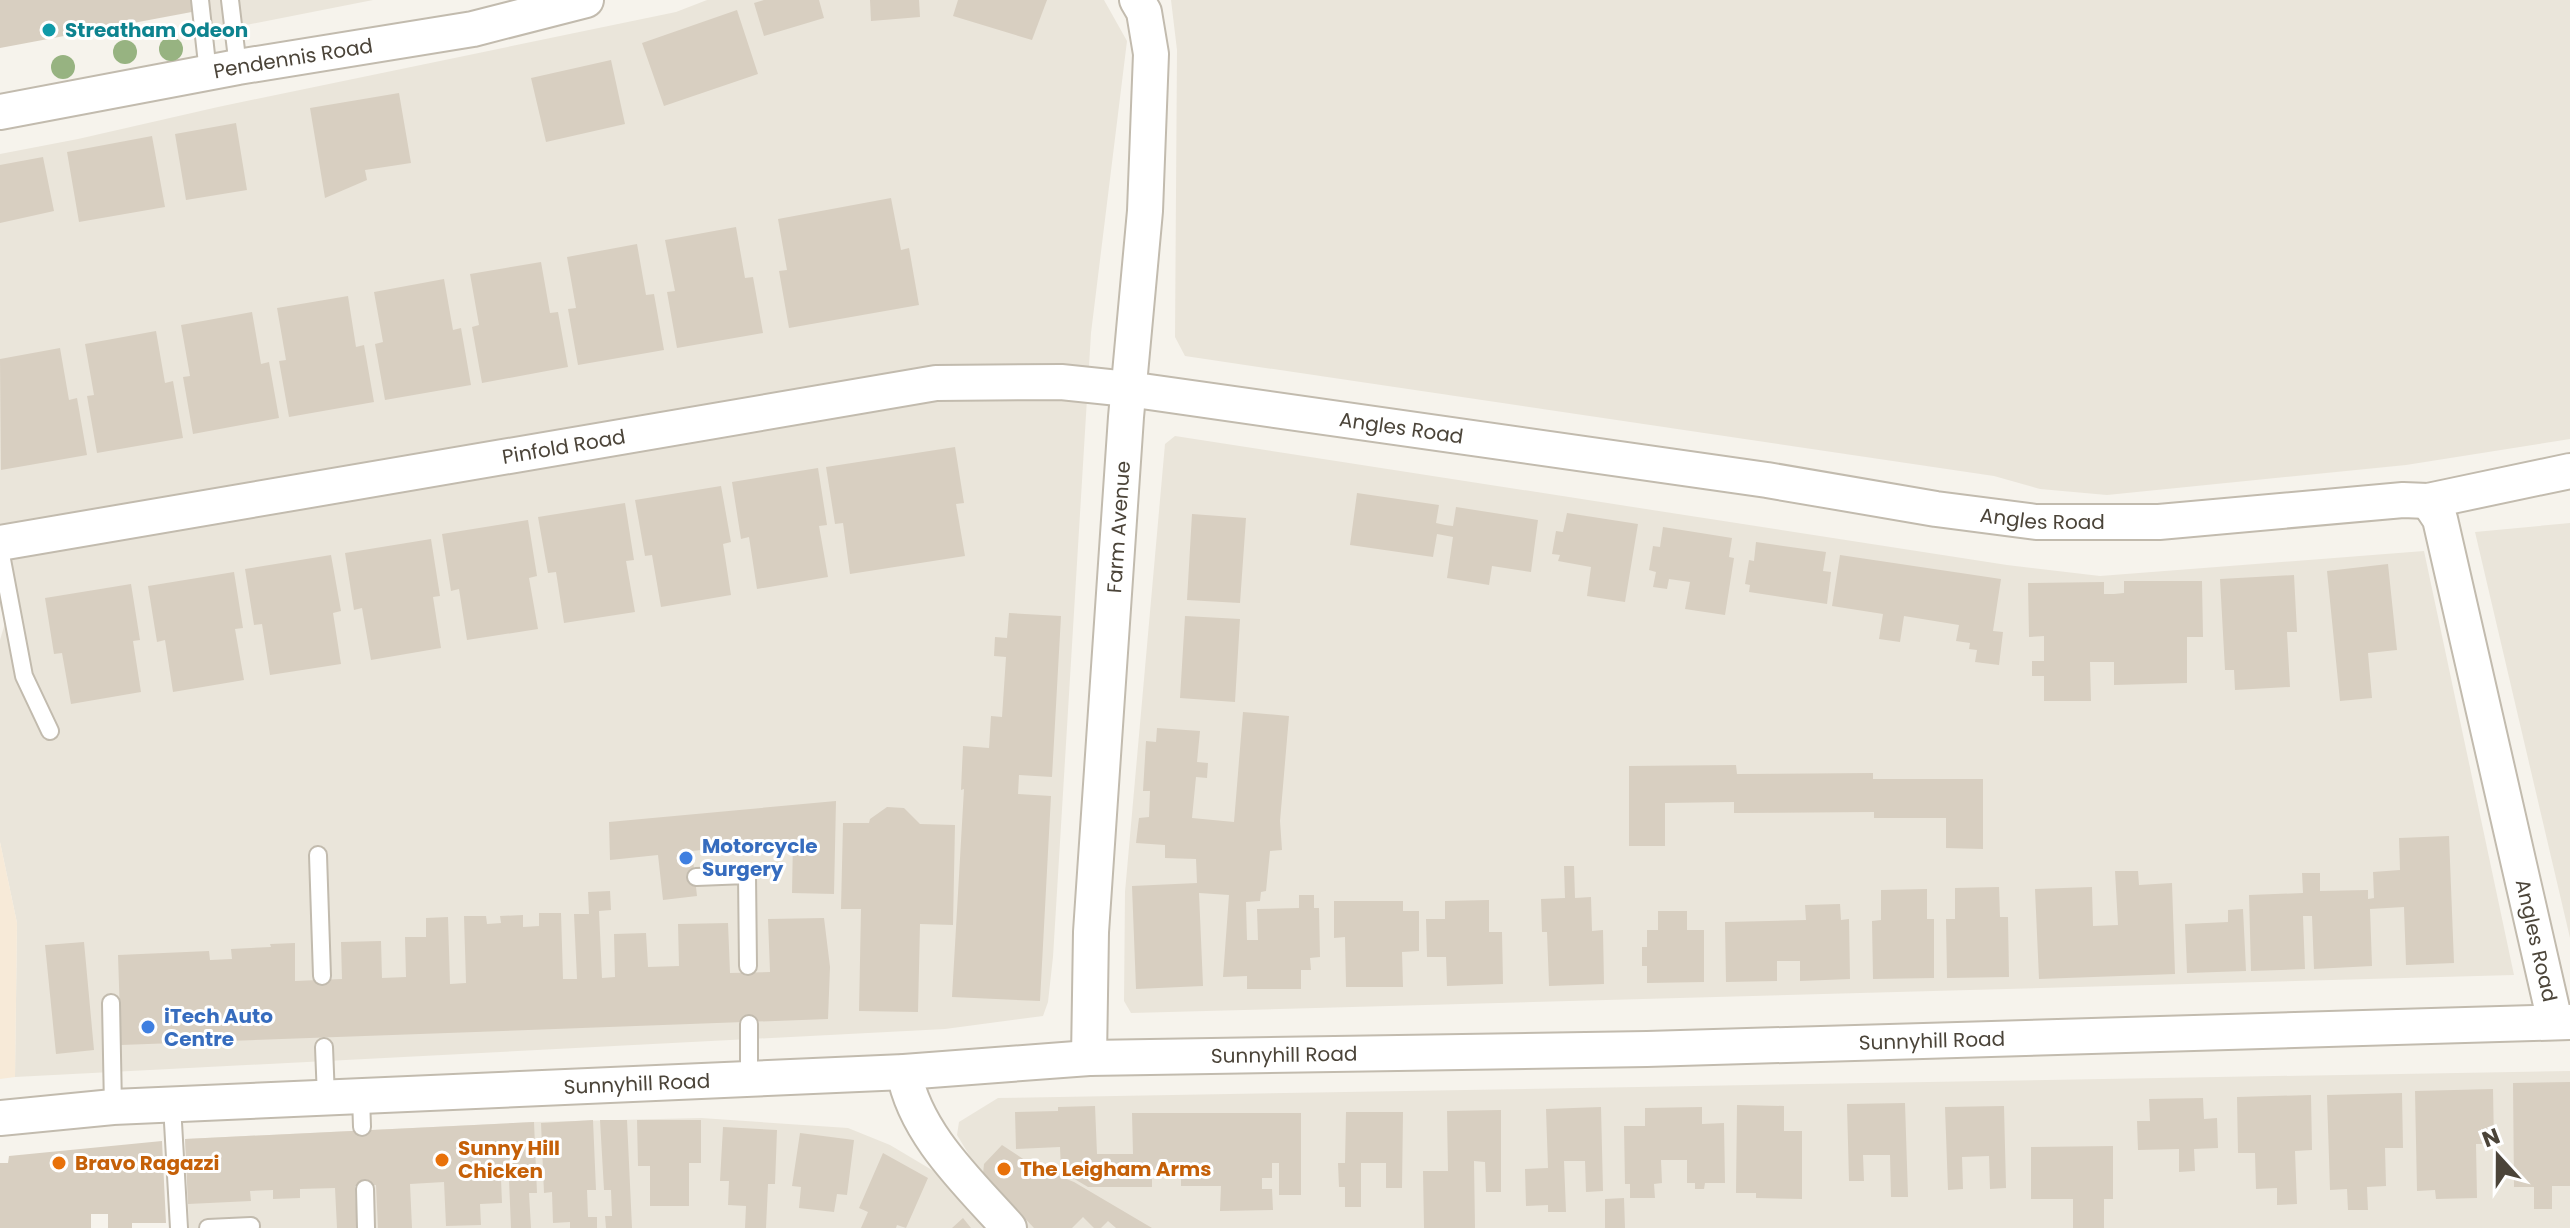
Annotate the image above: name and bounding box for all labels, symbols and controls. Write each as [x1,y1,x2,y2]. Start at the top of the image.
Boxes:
place label: Streatham Odeon [65,16,248,44]
marker: Streatham Odeon [40,21,58,39]
street label: Pendennis Road [211,31,375,85]
street label: Angles Road [1337,405,1465,451]
street label: Pinfold Road [500,422,628,471]
street label: Farm Avenue [1100,460,1137,594]
street label: Angles Road [1978,501,2105,536]
place label: Motorcycle Surgery [702,832,818,883]
marker: Motorcycle Surgery [677,849,695,867]
street label: Angles Road [2509,876,2564,1005]
place label: iTech Auto Centre [164,1002,273,1053]
marker: iTech Auto Centre [139,1018,157,1036]
street label: Sunnyhill Road [1858,1025,2006,1057]
street label: Sunnyhill Road [1211,1040,1358,1070]
street label: Sunnyhill Road [563,1067,711,1101]
north arrow [2458,1116,2538,1196]
text: N [2478,1120,2504,1155]
place label: Sunny Hill Chicken [458,1134,560,1185]
place label: Bravo Ragazzi [75,1149,219,1177]
marker: Sunny Hill Chicken [433,1151,451,1169]
marker: Bravo Ragazzi [50,1154,68,1172]
place label: The Leigham Arms [1020,1155,1211,1183]
marker: The Leigham Arms [995,1160,1013,1178]

